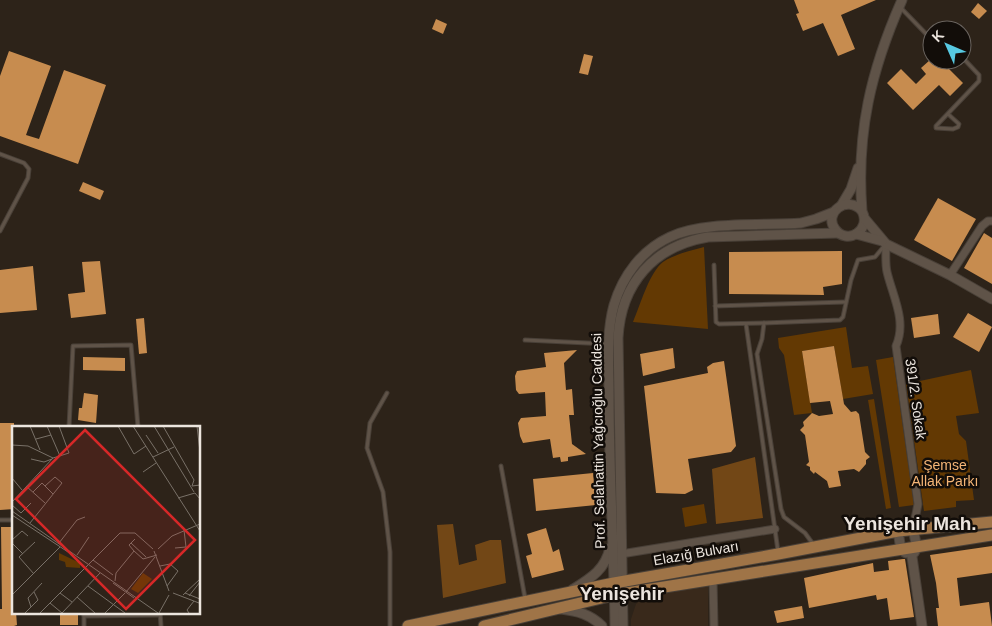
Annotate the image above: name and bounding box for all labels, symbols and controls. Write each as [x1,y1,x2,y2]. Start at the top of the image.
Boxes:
north arrow [922,20,972,70]
text: K [929,27,947,45]
street label: Prof. Selahattin Yağcıoğlu Caddesi [588,333,608,549]
street label: 391/2. Sokak [902,357,930,442]
inset map [12,426,200,614]
park label: Şemse Allak Parkı [912,457,978,489]
district label: Yenişehir Mah. [843,513,977,534]
street label: Elazığ Bulvarı [652,538,740,568]
district label: Yenişehir [580,583,665,604]

